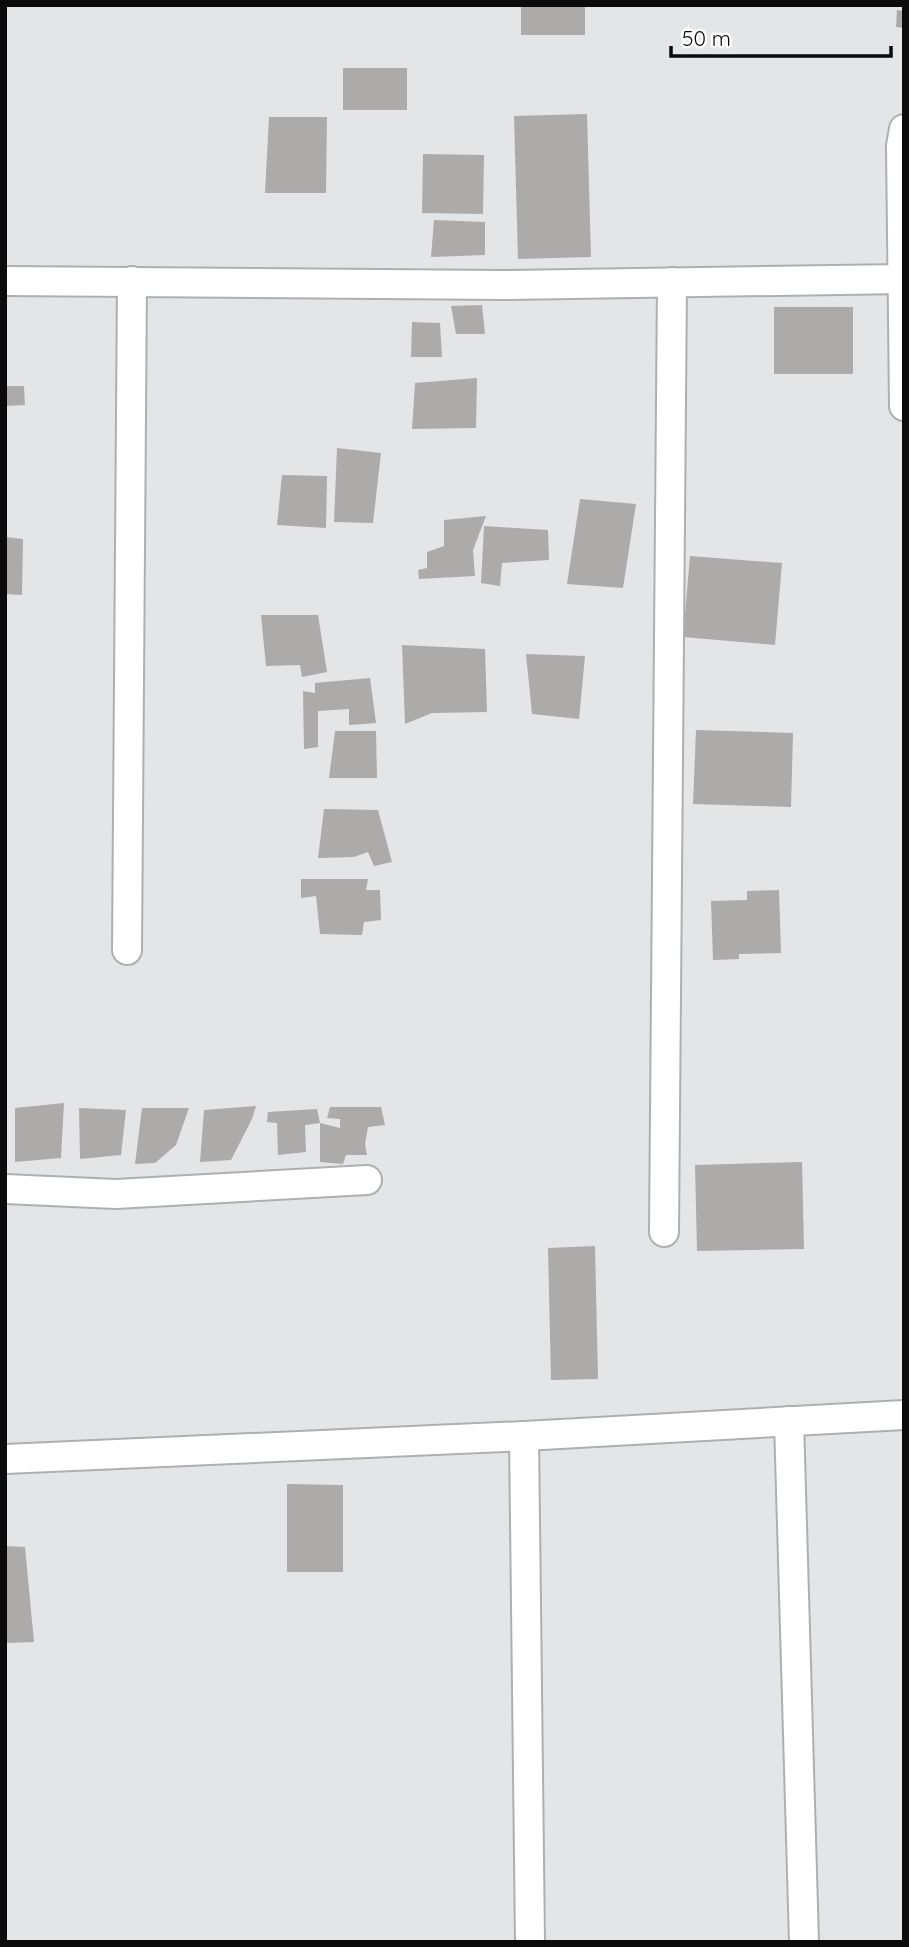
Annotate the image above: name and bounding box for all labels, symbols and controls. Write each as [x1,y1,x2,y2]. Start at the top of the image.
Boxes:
scale bar [671,14,892,58]
text: 50 m [682,25,731,51]

